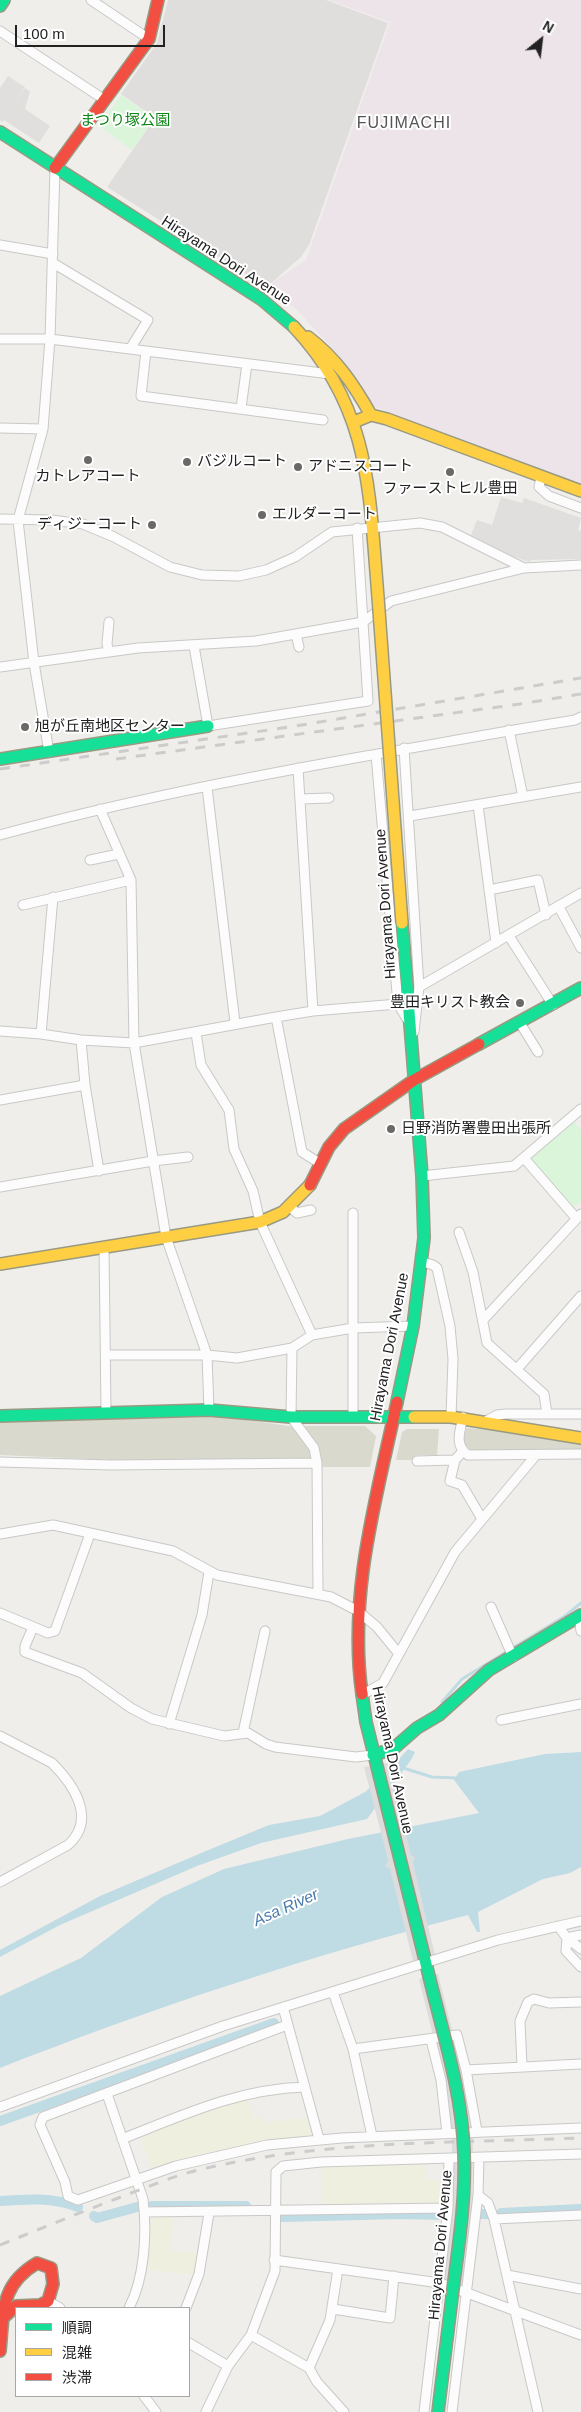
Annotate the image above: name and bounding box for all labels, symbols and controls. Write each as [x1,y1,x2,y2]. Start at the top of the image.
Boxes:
scale bar [18,15,168,47]
north arrow [516,15,566,65]
text: N [540,17,557,36]
text: 100 m [23,25,65,42]
park label: まつり塚公園 [80,112,170,130]
district label: FUJIMACHI [356,114,452,134]
street label: Hirayama Dori Avenue [158,212,294,310]
place label: バジルコート [197,453,287,471]
marker: カトレアコート [82,454,94,466]
marker: バジルコート [181,456,193,468]
place label: アドニスコート [308,458,413,476]
marker: アドニスコート [292,461,304,473]
marker: ファーストヒル豊田 [444,466,456,478]
place label: カトレアコート [36,468,140,486]
place label: ファーストヒル豊田 [383,480,517,498]
place label: エルダーコート [272,506,377,524]
marker: エルダーコート [256,509,268,521]
place label: ディジーコート [37,516,142,534]
marker: ディジーコート [146,519,158,531]
place label: 旭が丘南地区センター [35,718,185,736]
marker: 旭が丘南地区センター [19,721,31,733]
street label: Hirayama Dori Avenue [372,828,400,980]
place label: 豊田キリスト教会 [390,994,510,1012]
marker: 豊田キリスト教会 [514,997,526,1009]
place label: 日野消防署豊田出張所 [401,1120,551,1138]
marker: 日野消防署豊田出張所 [385,1123,397,1135]
street label: Hirayama Dori Avenue [367,1271,413,1423]
street label: Hirayama Dori Avenue [368,1684,416,1836]
water label: Asa River [250,1885,322,1931]
street label: Hirayama Dori Avenue [425,2169,457,2321]
legend [15,2307,190,2397]
text: 順調 [62,2319,92,2336]
text: 混雑 [62,2344,92,2361]
text: 渋滞 [62,2369,92,2386]

